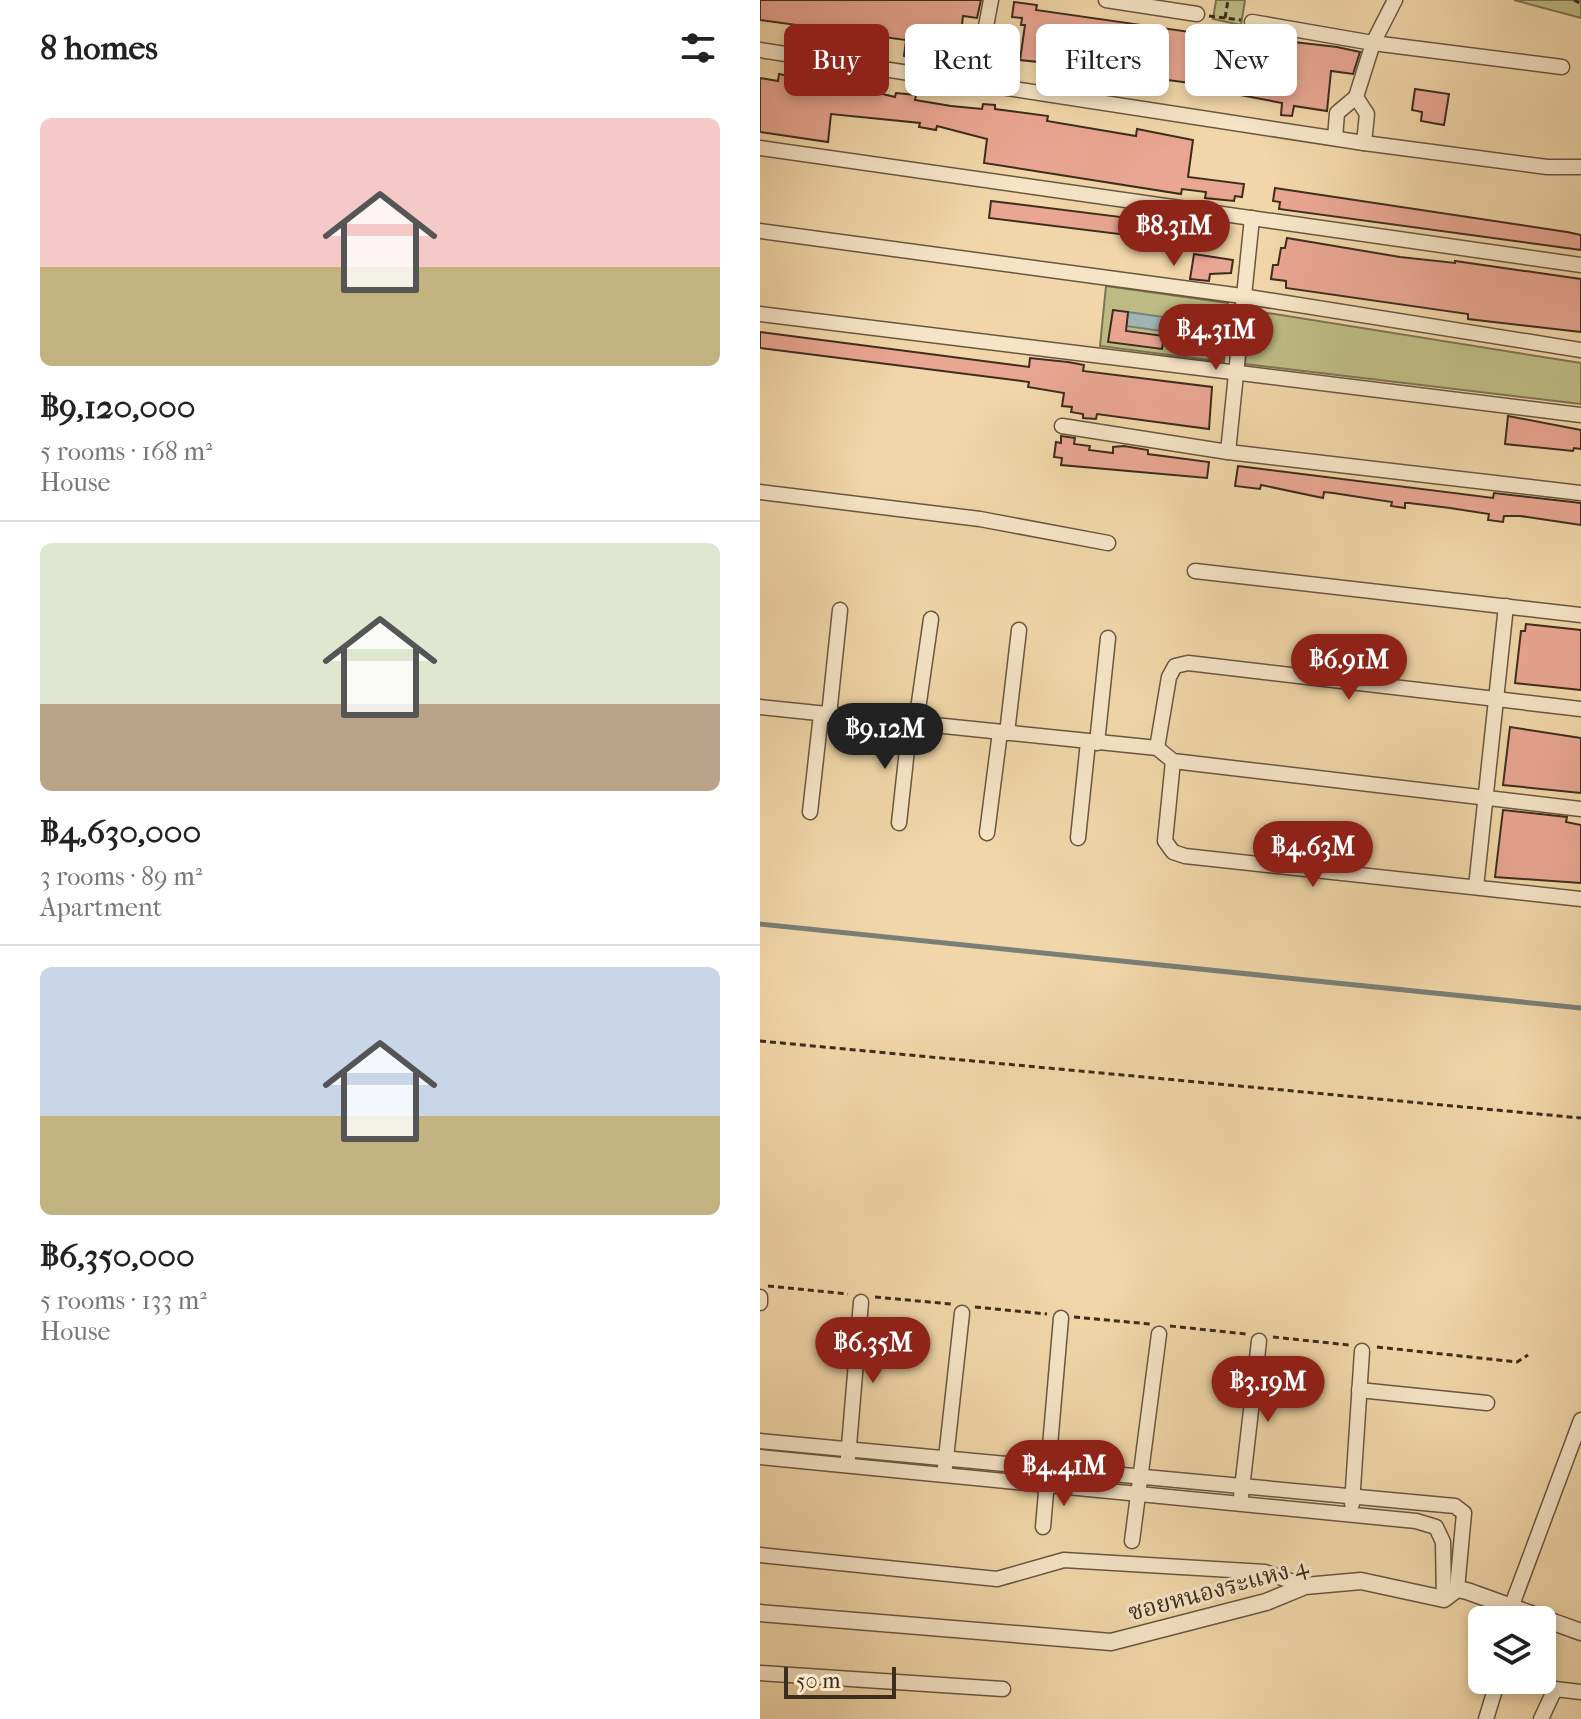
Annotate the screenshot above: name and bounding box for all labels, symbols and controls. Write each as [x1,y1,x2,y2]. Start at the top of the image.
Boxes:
chip: Buy [784,24,889,96]
chip: Rent [905,24,1020,96]
chip: Filters [1036,24,1169,96]
chip: New [1185,24,1297,96]
icon: filters [676,26,720,70]
text: 8 homes [40,28,158,68]
icon: home [308,170,452,314]
pin: ฿8.31M [1109,200,1239,268]
text: ฿8.31M [1136,210,1212,241]
pin: ฿4.31M [1151,304,1281,372]
text: ฿4.31M [1176,314,1256,345]
text: ฿9,120,000 [40,387,196,427]
text: 5 rooms · 168 m² [40,436,212,467]
text: House [40,467,110,498]
icon: home [308,595,452,739]
pin: ฿6.91M [1284,634,1414,702]
text: ฿6.91M [1309,644,1389,675]
pin: ฿9.12M [820,703,950,771]
text: ฿9.12M [845,713,925,744]
text: ฿4,630,000 [40,812,201,852]
pin: ฿4.63M [1248,821,1378,889]
text: ฿4.63M [1271,831,1355,862]
text: 3 rooms · 89 m² [40,861,202,892]
text: Apartment [40,892,162,923]
icon: home [308,1019,452,1163]
text: ฿6,350,000 [40,1236,195,1276]
text: 5 rooms · 133 m² [40,1285,207,1316]
text: House [40,1316,110,1347]
pin: ฿6.35M [808,1317,938,1385]
text: ฿6.35M [833,1327,913,1358]
pin: ฿3.19M [1203,1356,1333,1424]
text: ฿3.19M [1230,1366,1306,1397]
pin: ฿4.41M [999,1440,1129,1508]
text: ฿4.41M [1022,1450,1106,1481]
street label: ซอยหนองระแหง 4 [1125,1551,1312,1626]
map controls [1468,1606,1556,1694]
button: layers [1468,1606,1556,1694]
scale bar [784,1663,896,1699]
text: 50 m [796,1668,841,1694]

